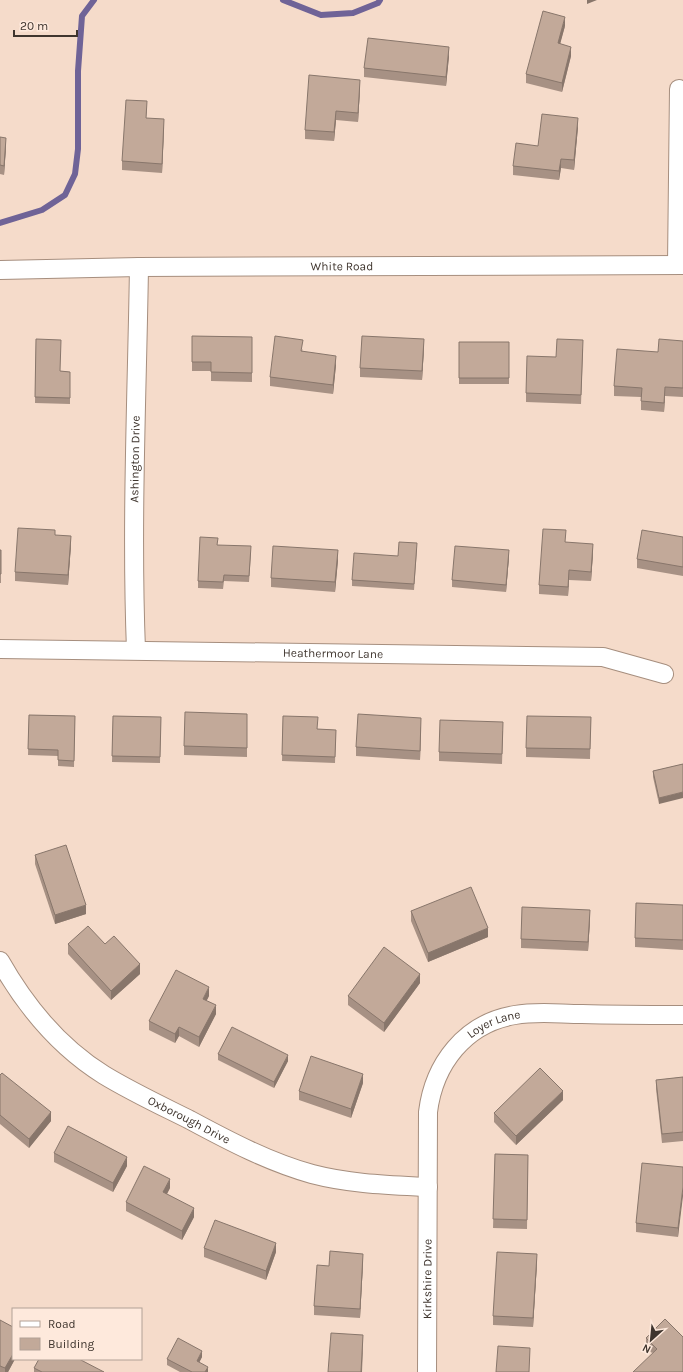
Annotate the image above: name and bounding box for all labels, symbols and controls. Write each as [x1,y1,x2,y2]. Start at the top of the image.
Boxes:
scale bar [14,12,77,38]
text: 20 m [20,19,48,33]
street label: White Road [311,259,373,273]
street label: Ashington Drive [127,415,143,503]
street label: Heathermoor Lane [283,646,383,661]
street label: Loyer Lane [464,1007,521,1041]
street label: Oxborough Drive [145,1093,232,1147]
street label: Kirkshire Drive [420,1239,435,1319]
legend [12,1308,142,1360]
text: Road [48,1317,76,1331]
north arrow [631,1320,671,1360]
text: Building [48,1337,95,1351]
text: N [640,1341,653,1356]

